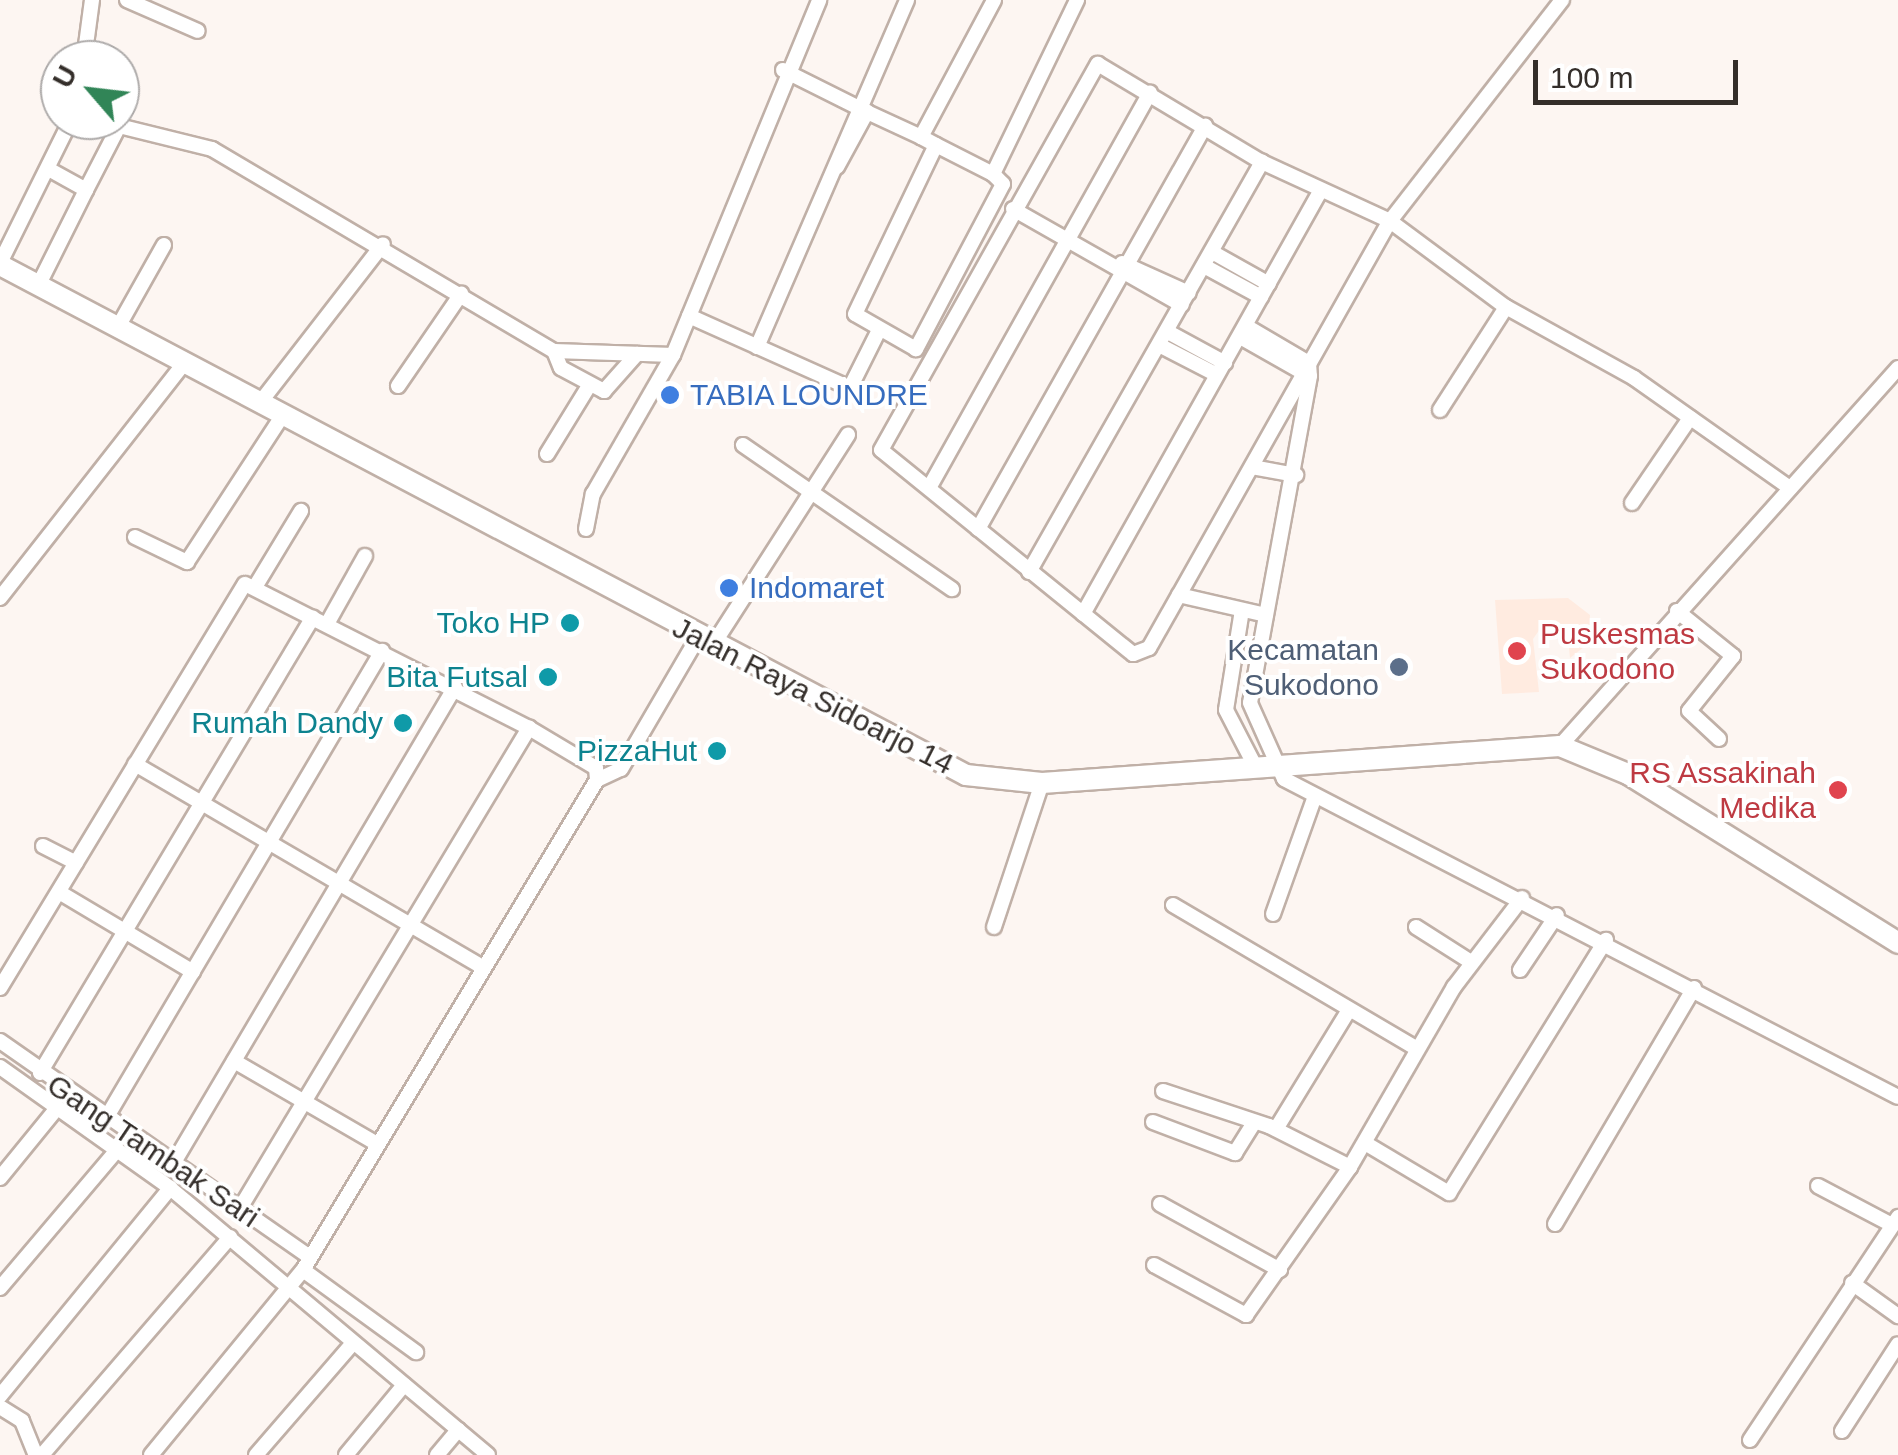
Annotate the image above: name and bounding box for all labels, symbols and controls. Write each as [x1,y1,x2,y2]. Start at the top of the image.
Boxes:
north arrow [40,40,140,140]
scale bar [1538,40,1743,102]
text: U [46,60,83,93]
text: 100 m [1550,61,1633,94]
place label: TABIA LOUNDRE [690,377,929,413]
marker: TABIA LOUNDRE [659,384,681,406]
place label: Indomaret [749,570,884,606]
marker: Indomaret [718,577,740,599]
place label: Toko HP [437,605,550,641]
street label: Jalan Raya Sidoarjo 14 [667,610,959,782]
marker: Toko HP [559,612,581,634]
place label: Puskesmas Sukodono [1540,616,1695,686]
place label: Kecamatan Sukodono [1227,632,1379,702]
marker: Puskesmas Sukodono [1504,638,1530,664]
marker: Kecamatan Sukodono [1388,656,1410,678]
place label: Bita Futsal [386,659,528,695]
marker: Bita Futsal [537,666,559,688]
place label: Rumah Dandy [191,705,383,741]
marker: Rumah Dandy [392,712,414,734]
place label: PizzaHut [577,733,697,769]
marker: PizzaHut [706,740,728,762]
place label: RS Assakinah Medika [1628,755,1816,826]
marker: RS Assakinah Medika [1825,777,1851,803]
street label: Gang Tambak Sari [40,1067,266,1235]

